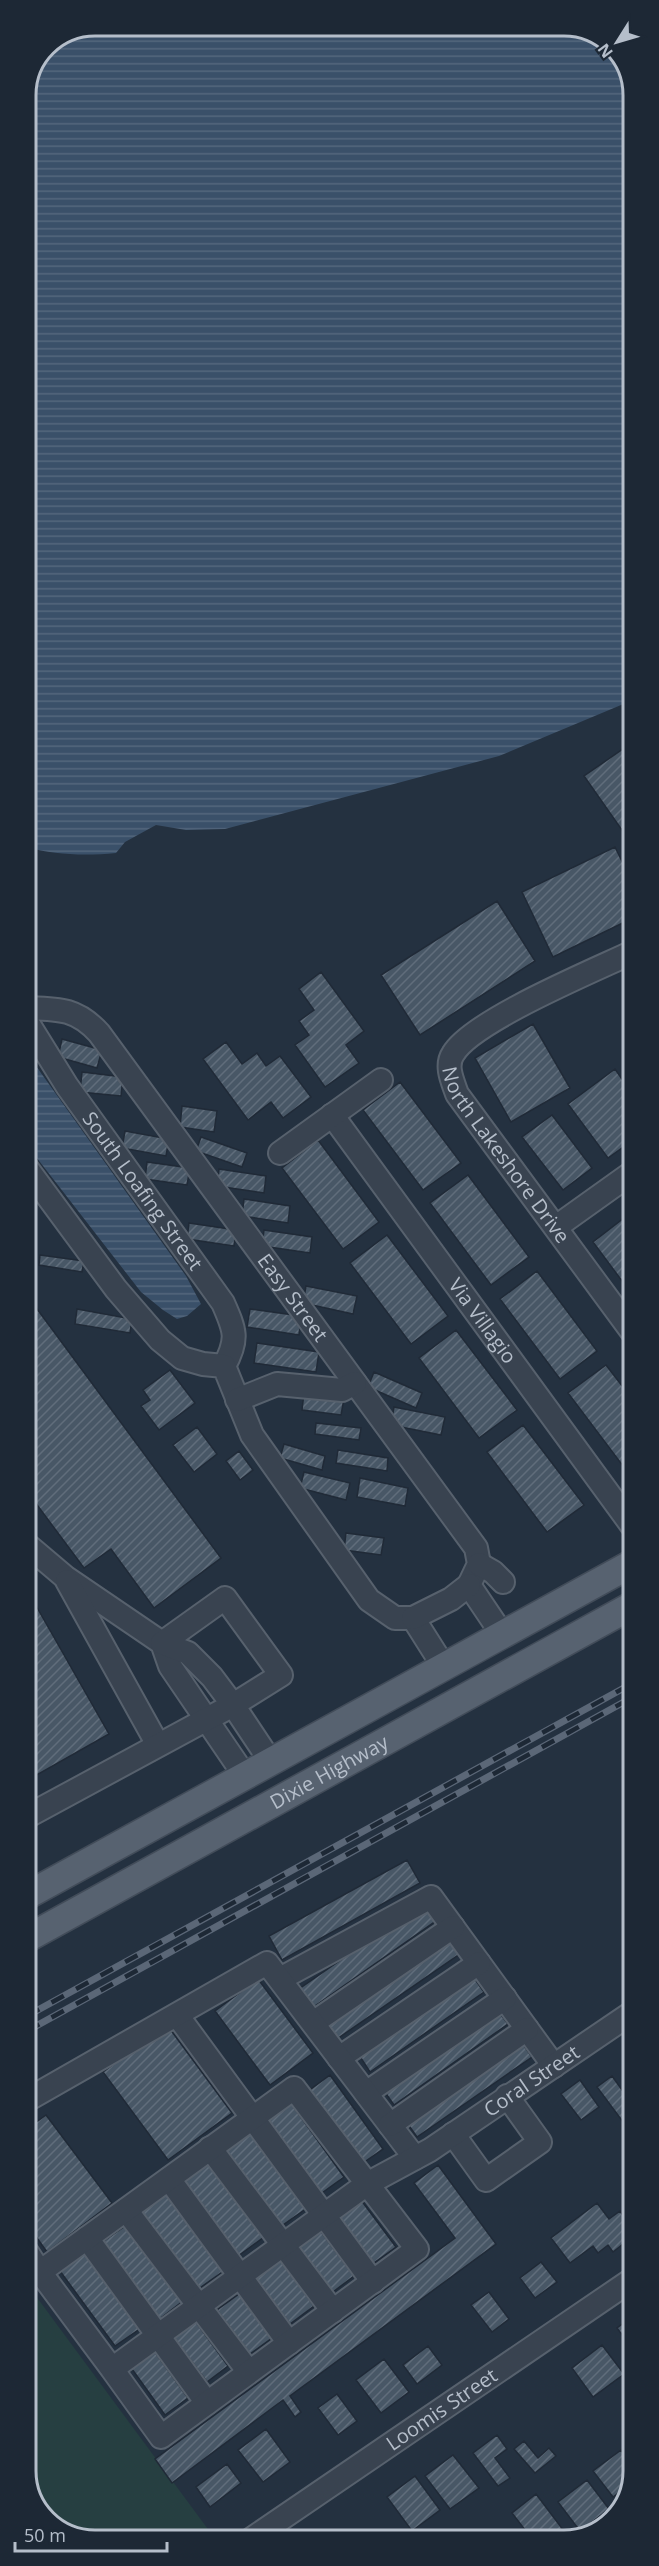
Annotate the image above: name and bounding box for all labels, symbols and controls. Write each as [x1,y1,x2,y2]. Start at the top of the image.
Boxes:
north arrow [587,12,647,72]
text: N [592,39,618,63]
street label: North Lakeshore Drive [436,1064,576,1248]
street label: South Loafing Street [77,1106,209,1276]
street label: Easy Street [252,1248,334,1347]
street label: Via Villagio [443,1272,523,1369]
street label: Dixie Highway [265,1728,394,1815]
street label: Coral Street [478,2038,584,2123]
street label: Loomis Street [381,2362,502,2456]
scale bar [15,2515,166,2553]
text: 50 m [24,2523,66,2547]

